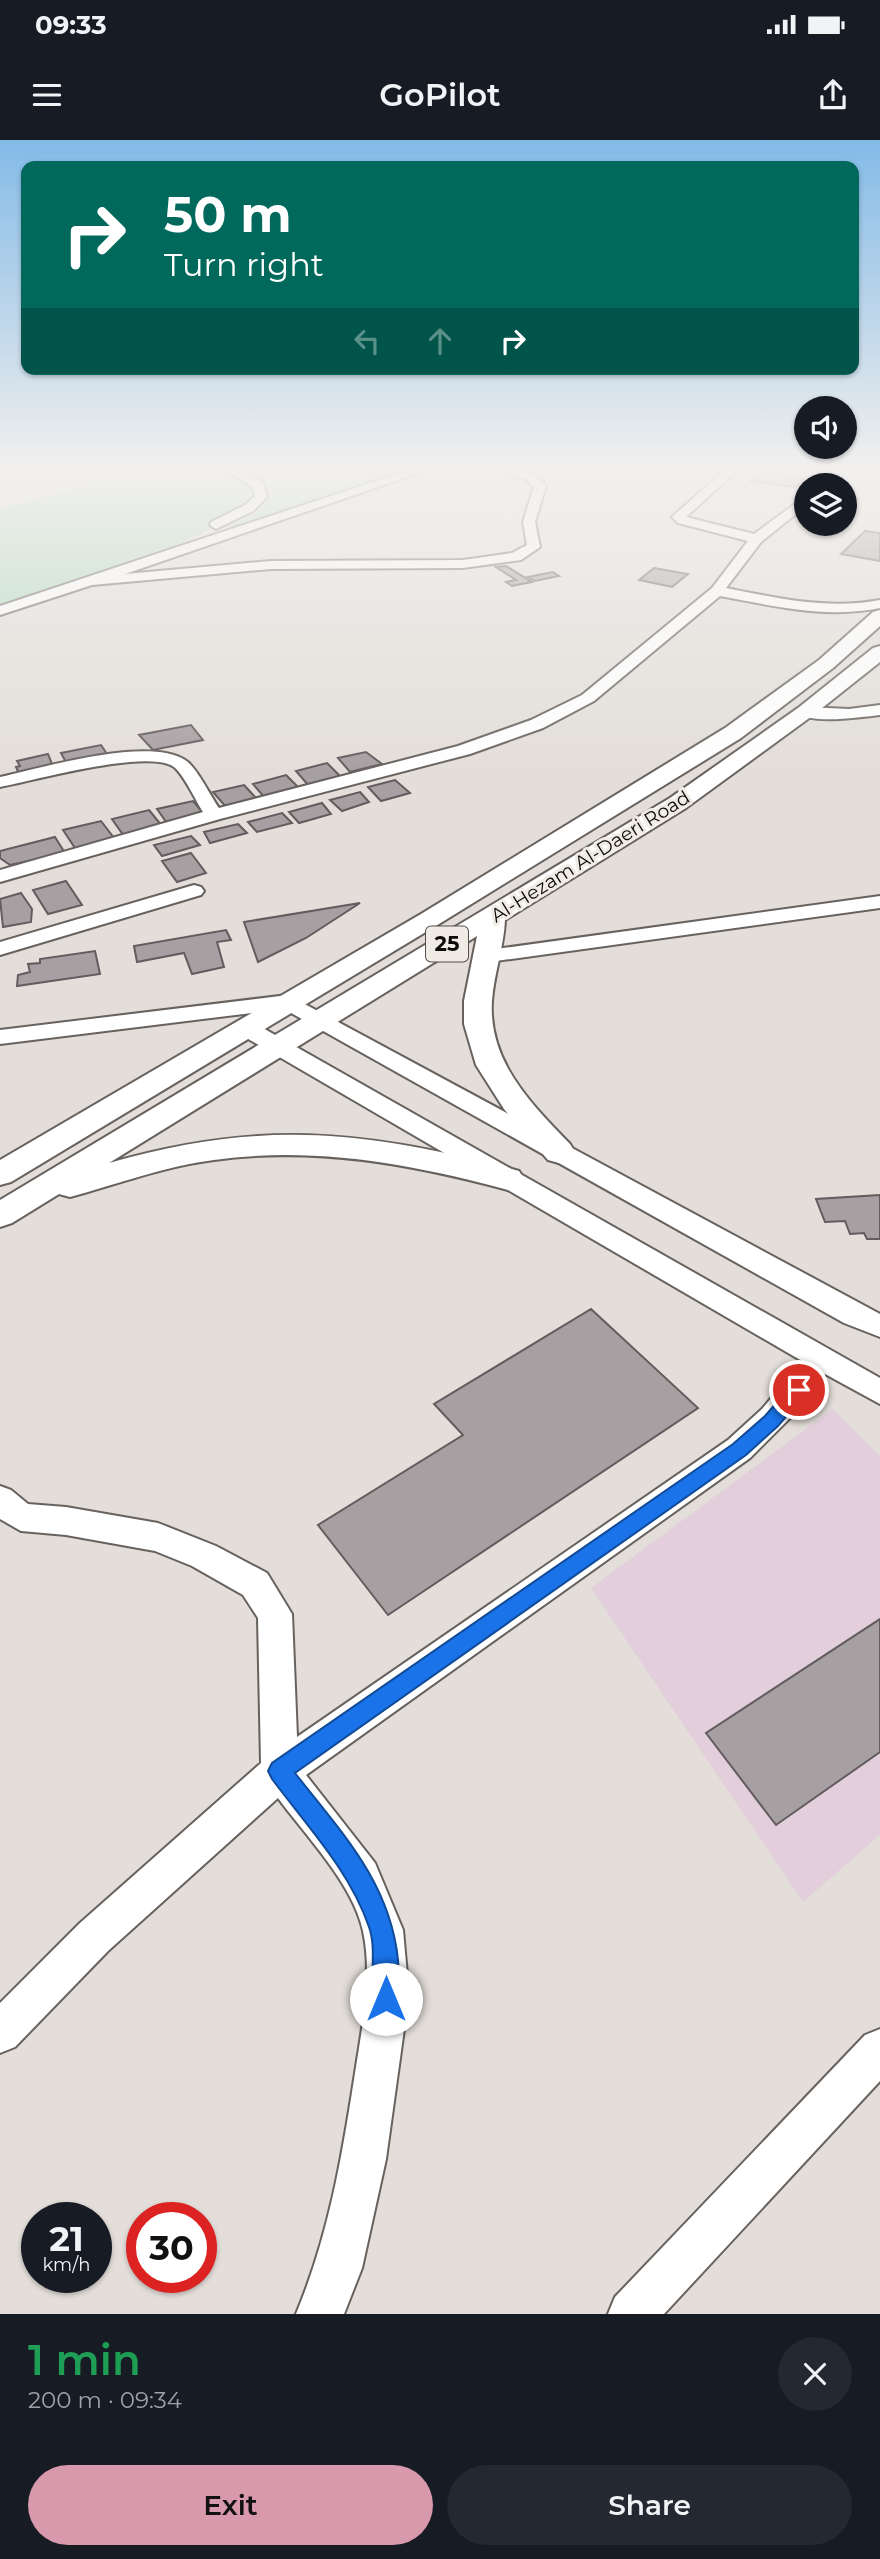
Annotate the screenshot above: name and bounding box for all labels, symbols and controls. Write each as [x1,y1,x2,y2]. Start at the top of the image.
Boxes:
text: 09:33 [35,9,107,41]
text: GoPilot [379,75,501,114]
icon: menu [28,76,66,114]
icon: share [814,76,852,114]
text: 50 m [164,185,292,244]
icon: right [49,189,140,280]
text: Turn right [164,245,324,284]
icon: left [348,322,386,360]
icon: ahead [421,322,459,360]
icon: right [494,322,532,360]
map controls [794,396,857,536]
button: sound [794,396,857,459]
button: layers [794,473,857,536]
street label: Al-Hezam Al-Daeri Road [486,786,694,927]
road number: 25 [426,926,468,962]
pin [769,1360,829,1420]
icon: arrive [780,1371,818,1409]
position arrow [349,1962,423,2036]
speed limit sign: 30 [126,2202,217,2293]
text: 21 [49,2217,84,2260]
text: km/h [42,2254,91,2276]
text: 1 min [28,2334,141,2386]
button: close [778,2337,852,2411]
text: 200 m · 09:34 [28,2386,182,2414]
button: Exit [28,2465,433,2545]
button: Share [447,2465,852,2545]

